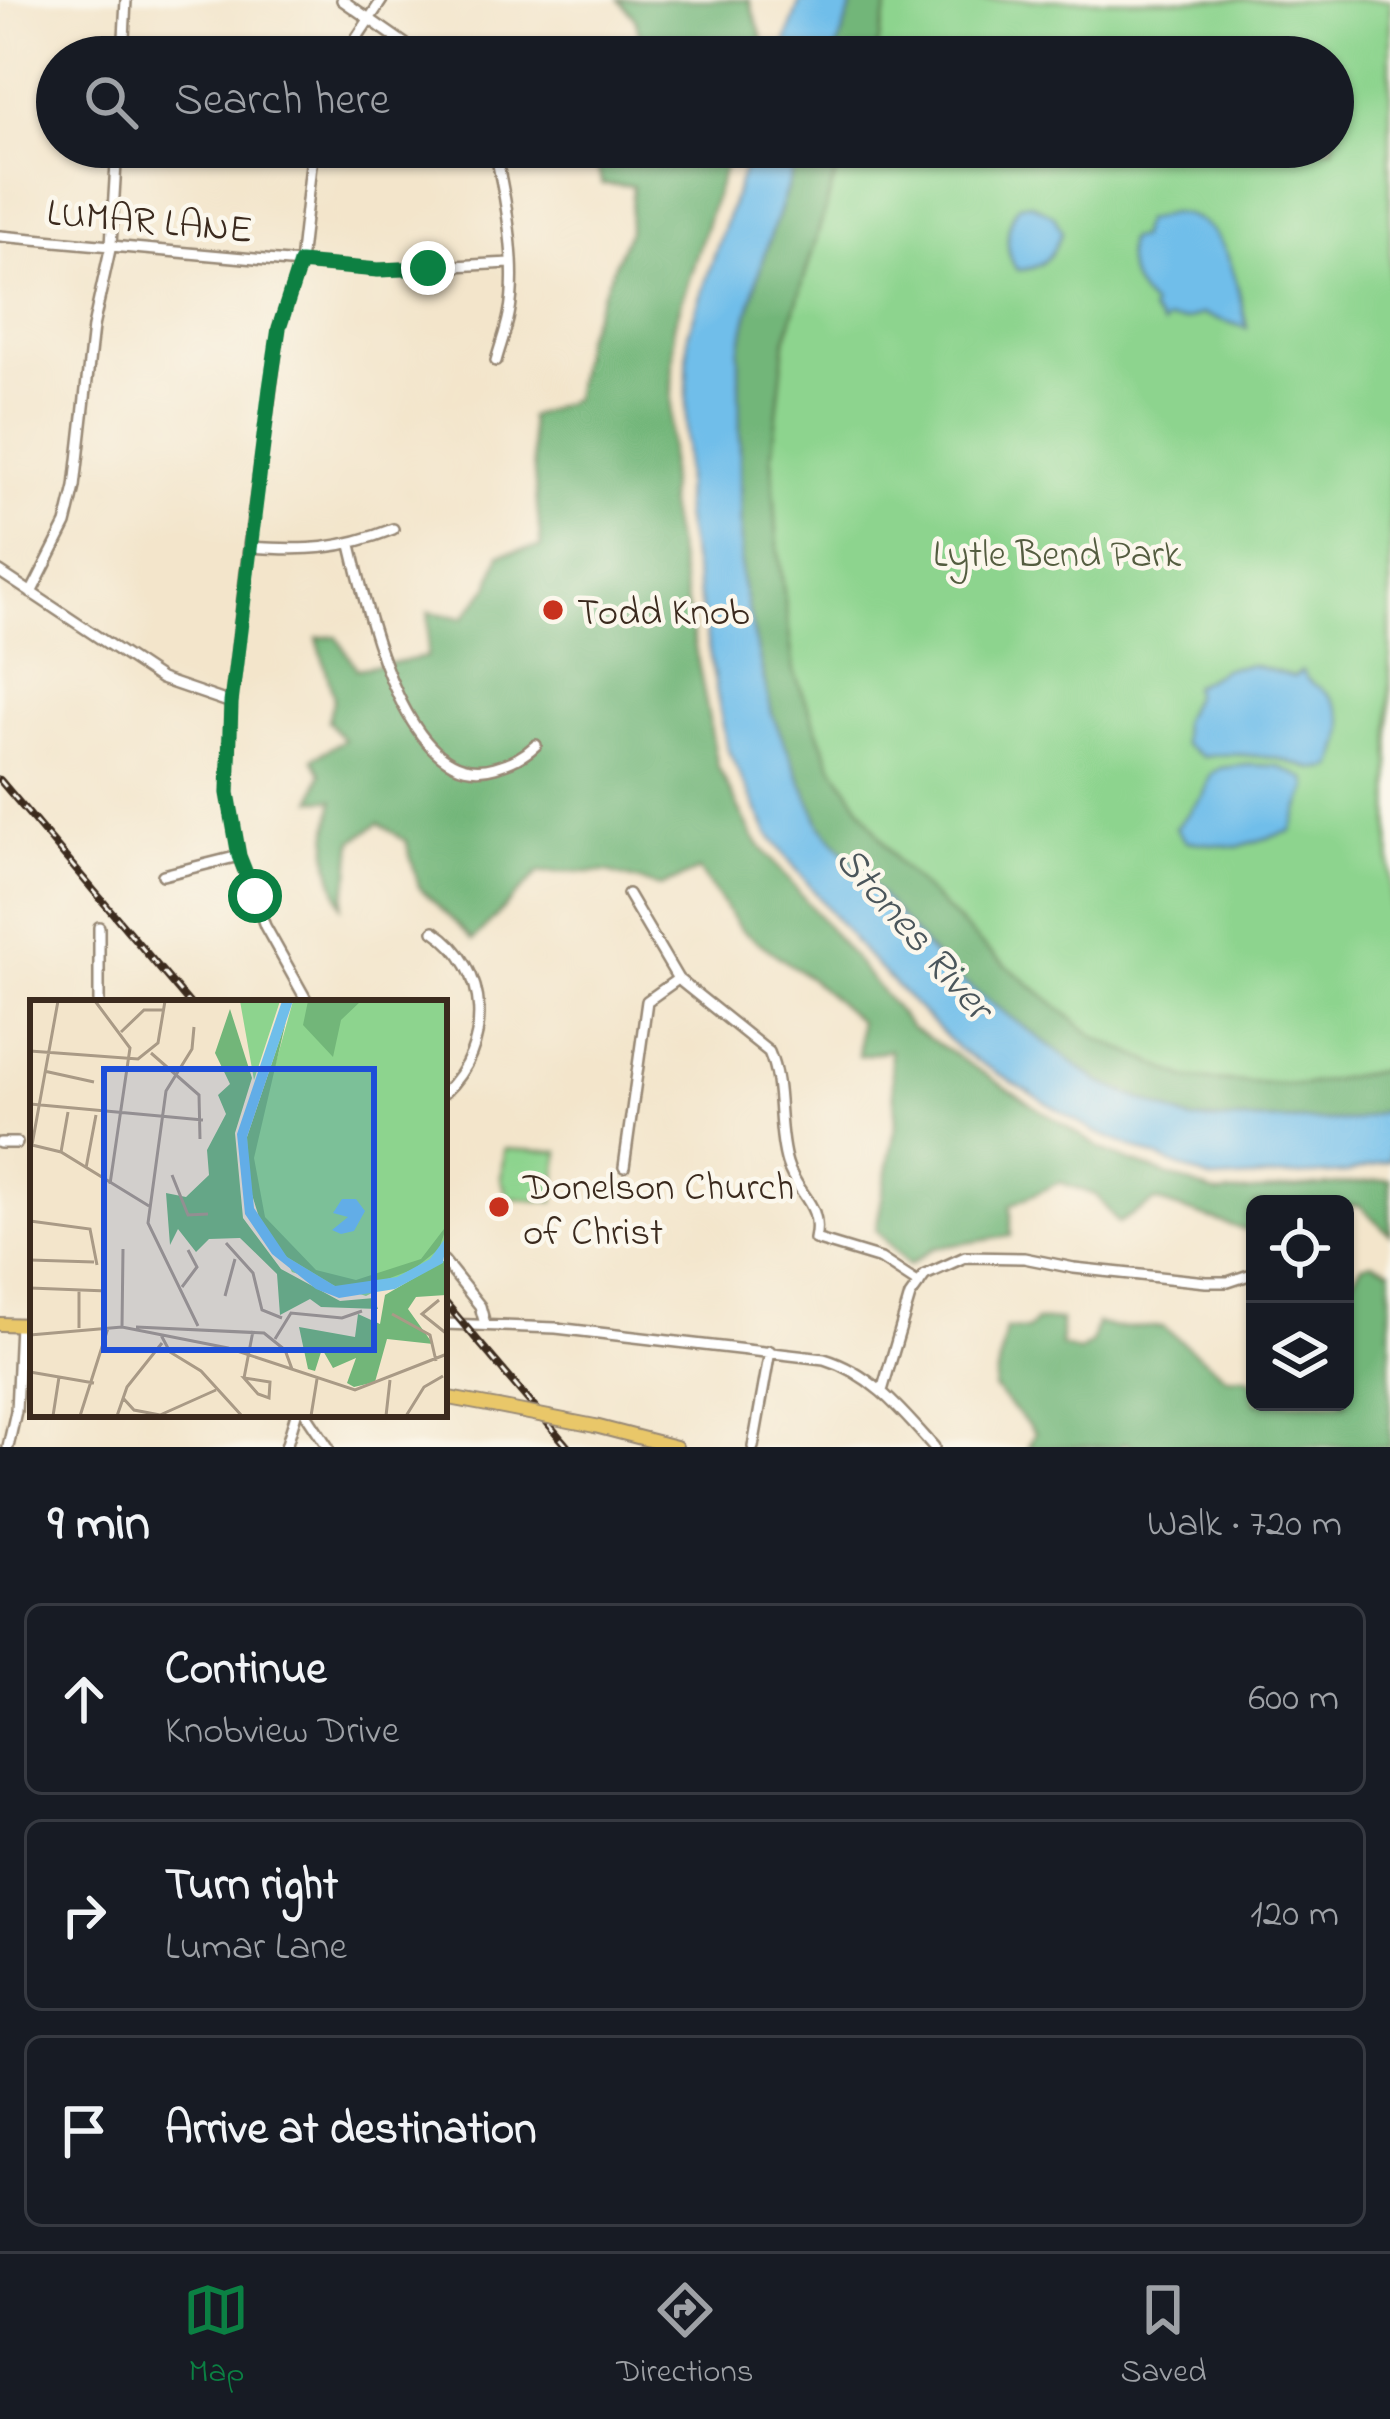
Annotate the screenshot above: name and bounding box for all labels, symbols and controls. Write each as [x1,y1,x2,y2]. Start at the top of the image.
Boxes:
search box [36,36,1354,168]
icon: search [78,69,144,135]
text: Search here [174,69,390,135]
street label: LUMAR LANE [44,186,255,261]
route end [401,241,455,295]
park label: Lytle Bend Park [933,528,1182,585]
place label: Todd Knob [577,586,750,643]
marker: Todd Knob [540,597,566,623]
water label: Stones River [819,833,1009,1039]
route start [228,869,282,923]
inset map [30,1000,447,1417]
place label: Donelson Church of Christ [522,1161,794,1263]
marker: Donelson Church of Christ [486,1194,512,1220]
map controls [1246,1195,1354,1411]
button: locate [1246,1195,1354,1303]
button: layers [1246,1303,1354,1411]
text: 9 min [48,1488,150,1563]
text: Walk · 720 m [1147,1497,1342,1554]
text: Continue [165,1638,326,1704]
icon: ahead [51,1666,117,1732]
text: 600 m [1248,1671,1339,1728]
text: Knobview Drive [165,1704,399,1761]
text: Turn right [165,1854,338,1920]
icon: right [51,1882,117,1948]
text: 120 m [1250,1887,1339,1944]
text: Lumar Lane [165,1920,347,1977]
icon: arrive [51,2098,117,2164]
text: Arrive at destination [165,2098,536,2164]
tab: Map [183,2277,249,2397]
tab: Directions [616,2277,754,2397]
tab: Saved [1120,2277,1207,2397]

